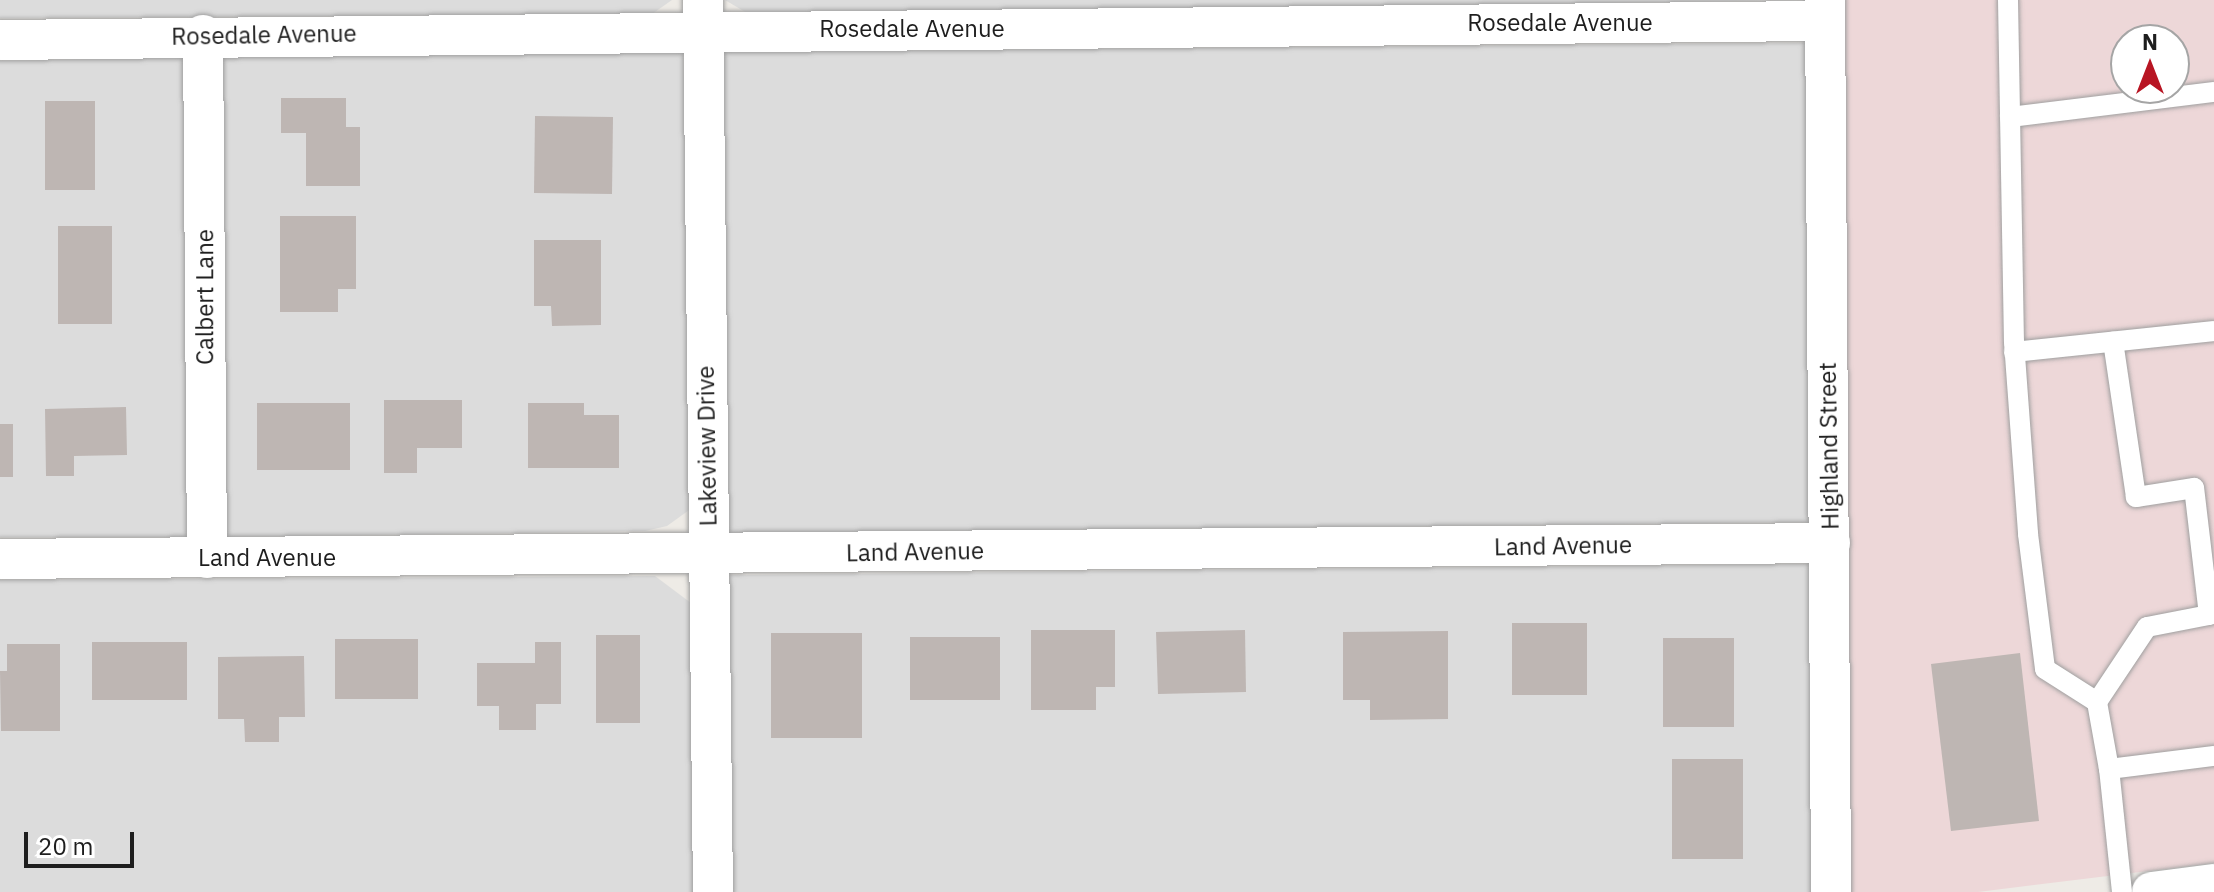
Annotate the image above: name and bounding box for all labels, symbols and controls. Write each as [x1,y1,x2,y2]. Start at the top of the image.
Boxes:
street label: Rosedale Avenue [1467,9,1653,37]
street label: Rosedale Avenue [819,15,1005,43]
street label: Rosedale Avenue [171,19,357,51]
north arrow [2110,24,2190,104]
text: N [2142,27,2158,56]
street label: Calbert Lane [191,229,219,365]
street label: Highland Street [1813,362,1845,530]
street label: Lakeview Drive [691,365,723,527]
street label: Land Avenue [1494,530,1632,562]
street label: Land Avenue [846,536,984,568]
street label: Land Avenue [198,544,336,572]
scale bar [28,816,138,866]
text: 20 m [38,830,93,862]

